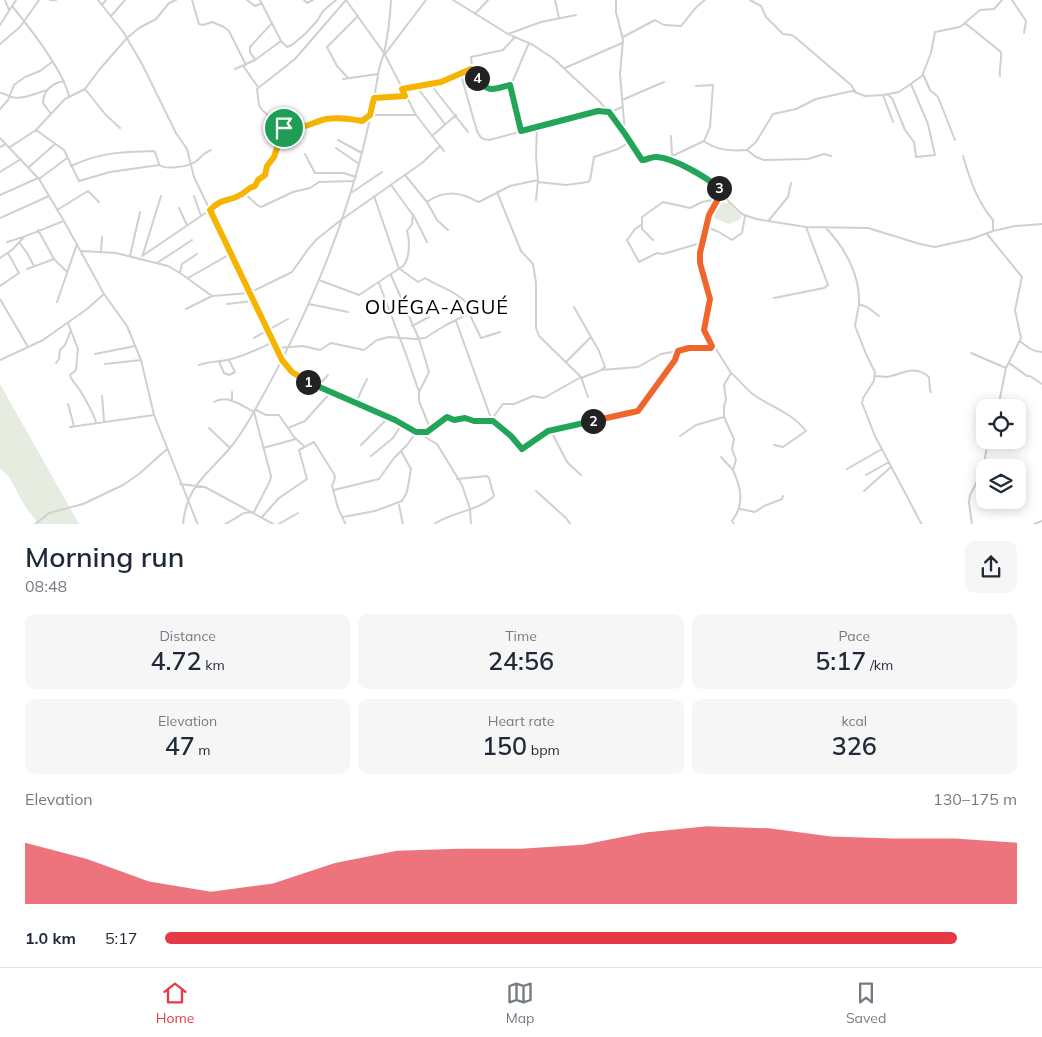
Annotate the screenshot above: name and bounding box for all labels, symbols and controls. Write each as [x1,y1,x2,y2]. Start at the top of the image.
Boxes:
pin: 4 [464,66,490,90]
text: 4 [473,69,482,87]
pin [263,107,305,149]
icon: arrive [270,114,298,142]
pin: 3 [706,176,732,200]
text: 3 [715,179,724,197]
district label: OUÉGA-AGUÉ [365,294,509,319]
pin: 1 [296,370,320,394]
text: 1 [304,373,313,391]
map controls [976,399,1026,509]
button: locate [976,399,1026,449]
pin: 2 [580,408,606,434]
text: 2 [589,412,598,430]
button: layers [976,459,1026,509]
text: Morning run [25,539,184,574]
button: share [965,541,1017,593]
text: 08:48 [25,576,67,596]
text: Distance [159,627,216,645]
text: Time [505,627,537,645]
text: Pace [839,627,870,645]
text: 4.72 [151,645,202,676]
text: 24:56 [488,645,554,676]
text: 5:17 [815,645,866,676]
text: km [202,656,225,674]
text: /km [866,656,893,674]
text: Elevation [158,712,217,730]
text: Heart rate [488,712,554,730]
text: kcal [842,712,867,730]
text: 47 [165,730,195,761]
text: 150 [482,730,527,761]
text: 326 [832,730,877,761]
text: m [195,741,211,759]
text: bpm [527,741,560,759]
text: Elevation [25,789,93,809]
text: 130–175 m [933,789,1017,809]
text: 1.0 km [25,928,76,948]
text: 5:17 [105,928,137,948]
tab: Home [156,979,194,1027]
tab: Map [506,979,535,1027]
tab: Saved [846,979,886,1027]

